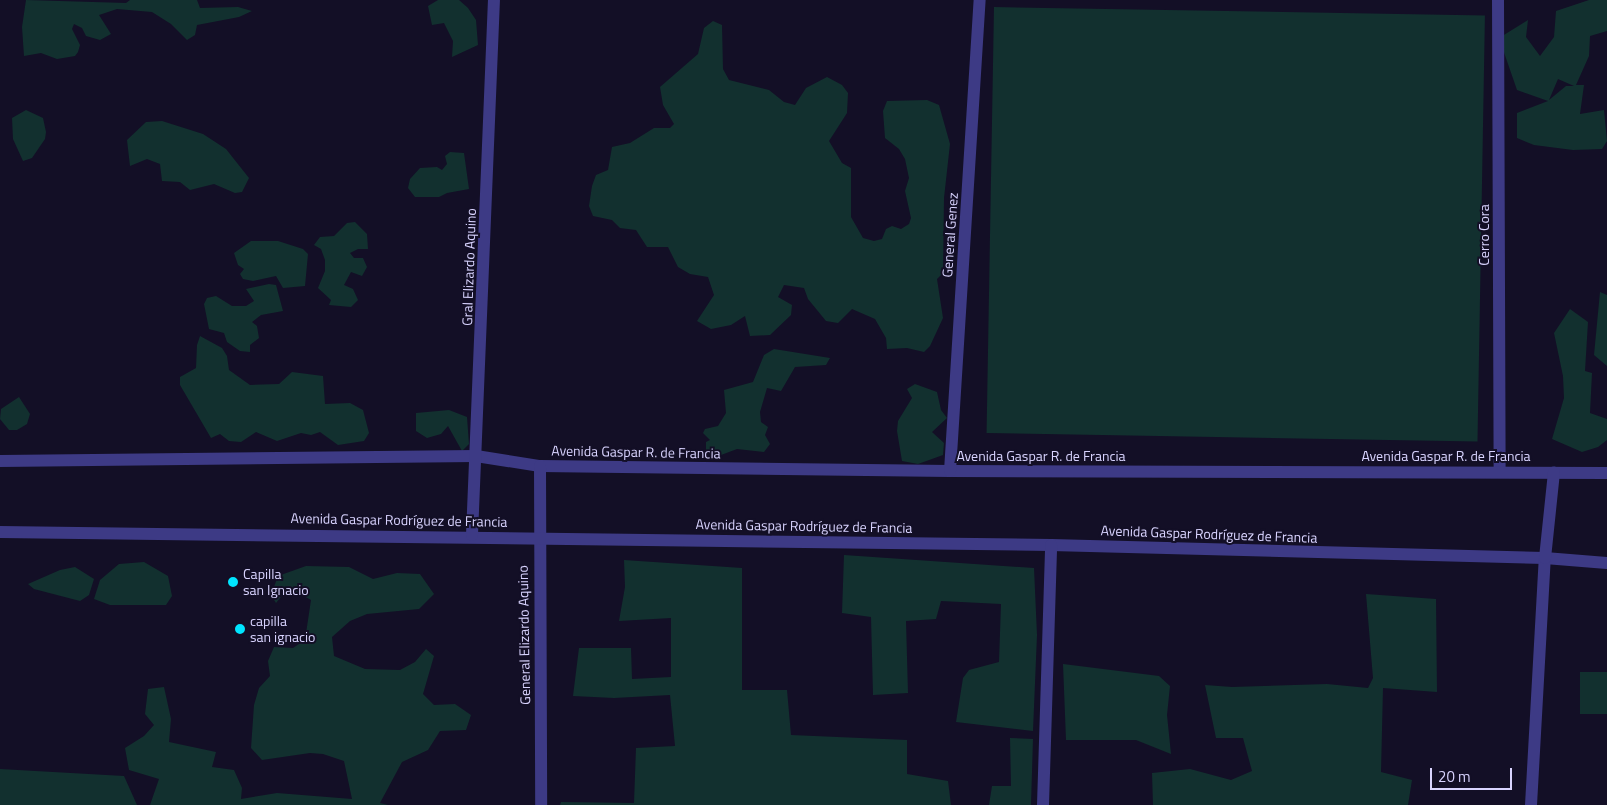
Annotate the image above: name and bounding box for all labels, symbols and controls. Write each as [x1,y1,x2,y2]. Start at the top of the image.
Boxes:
street label: General Genez [939,192,961,278]
street label: Cerro Cora [1476,204,1492,266]
street label: Gral Elizardo Aquino [459,208,479,326]
street label: Avenida Gaspar R. de Francia [551,442,721,462]
street label: Avenida Gaspar R. de Francia [956,448,1126,464]
street label: Avenida Gaspar R. de Francia [1361,448,1531,464]
street label: Avenida Gaspar Rodríguez de Francia [290,510,508,530]
street label: Avenida Gaspar Rodríguez de Francia [695,516,913,536]
street label: Avenida Gaspar Rodríguez de Francia [1100,522,1318,546]
street label: General Elizardo Aquino [514,565,534,705]
place label: Capilla san Ignacio [243,566,309,598]
marker: Capilla san Ignacio [227,576,239,588]
place label: capilla san ignacio [250,613,315,646]
marker: capilla san ignacio [234,623,246,635]
scale bar [1432,758,1514,790]
text: 20 m [1438,765,1471,788]

